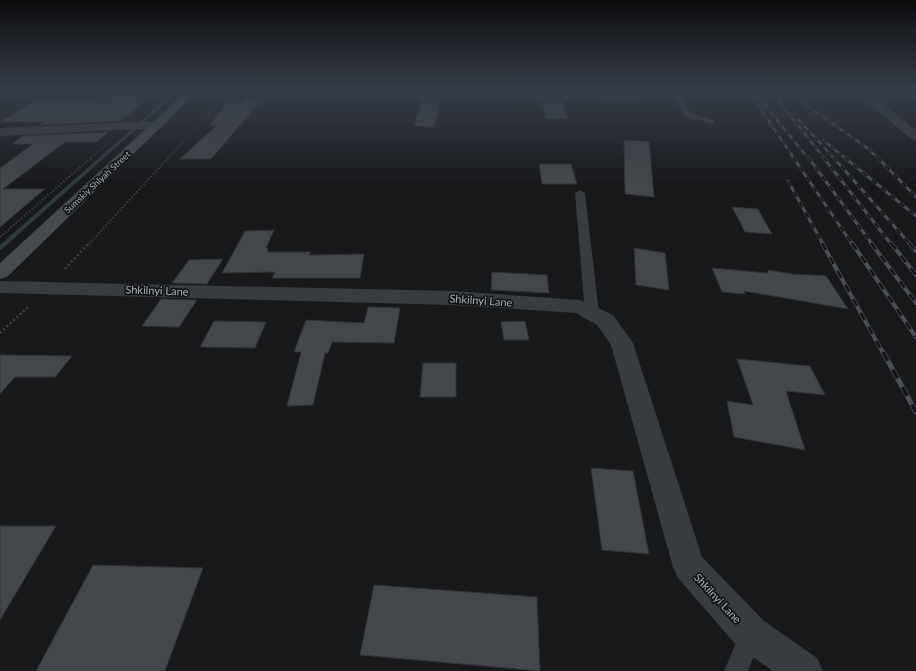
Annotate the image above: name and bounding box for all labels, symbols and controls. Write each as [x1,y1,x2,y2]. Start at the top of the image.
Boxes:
street label: Sumskiy Shlyah Street [62,148,133,216]
street label: Shkilnyi Lane [125,282,189,298]
street label: Shkilnyi Lane [449,291,513,309]
street label: Shkilnyi Lane [692,571,744,626]

